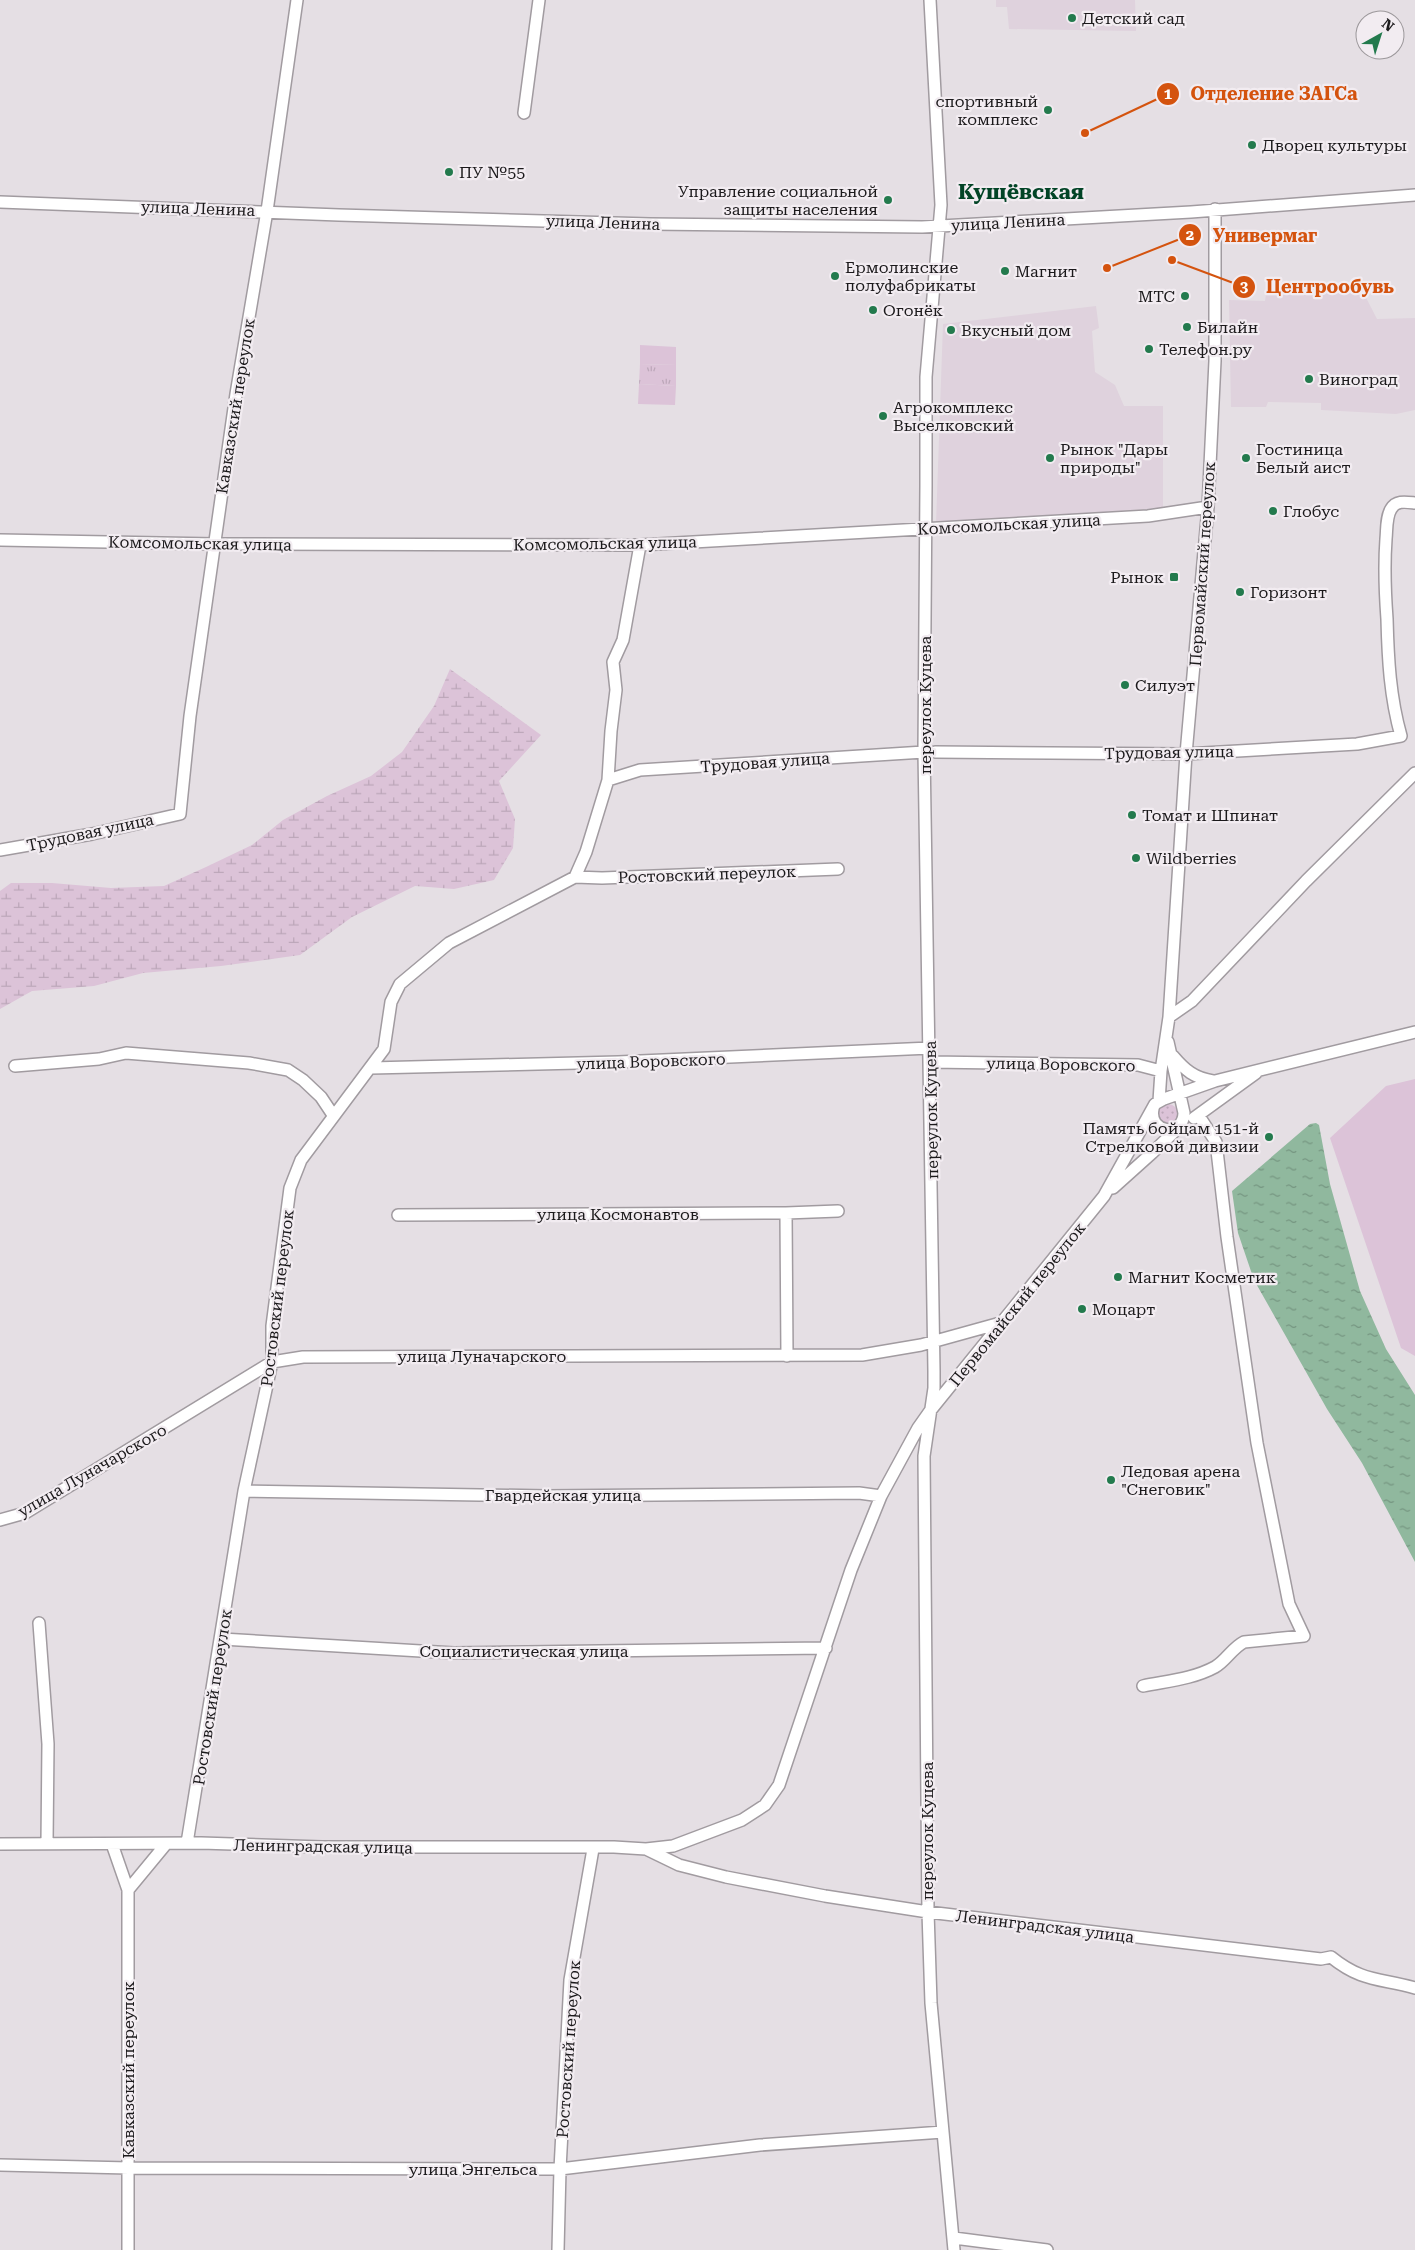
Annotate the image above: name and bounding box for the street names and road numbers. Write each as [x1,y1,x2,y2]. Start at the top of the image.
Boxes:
street label: улица Ленина [141,197,256,220]
street label: улица Ленина [950,210,1066,235]
street label: улица Ленина [546,211,661,234]
street label: Кавказский переулок [212,317,259,495]
street label: Первомайский переулок [1186,461,1219,667]
street label: Комсомольская улица [917,510,1102,539]
street label: Комсомольская улица [108,532,292,555]
street label: Комсомольская улица [513,532,697,555]
street label: переулок Куцева [916,635,935,774]
street label: Трудовая улица [1104,742,1234,763]
street label: Трудовая улица [700,748,831,776]
street label: Трудовая улица [25,810,156,855]
street label: Ростовский переулок [618,862,796,887]
street label: переулок Куцева [921,1040,942,1179]
street label: улица Воровского [576,1049,726,1074]
street label: улица Воровского [986,1054,1136,1075]
street label: улица Космонавтов [537,1205,699,1224]
street label: Ростовский переулок [257,1208,298,1388]
street label: Первомайский переулок [945,1219,1089,1390]
street label: улица Луначарского [398,1347,567,1366]
street label: улица Луначарского [14,1420,170,1521]
street label: Гвардейская улица [485,1486,641,1505]
street label: Ростовский переулок [189,1607,236,1787]
street label: Социалистическая улица [419,1642,629,1661]
street label: переулок Куцева [918,1761,937,1900]
street label: Ленинградская улица [233,1835,413,1858]
street label: Ленинградская улица [955,1906,1135,1947]
street label: Ростовский переулок [553,1959,584,2139]
street label: Кавказский переулок [119,1981,138,2159]
street label: улица Энгельса [409,2160,538,2179]

